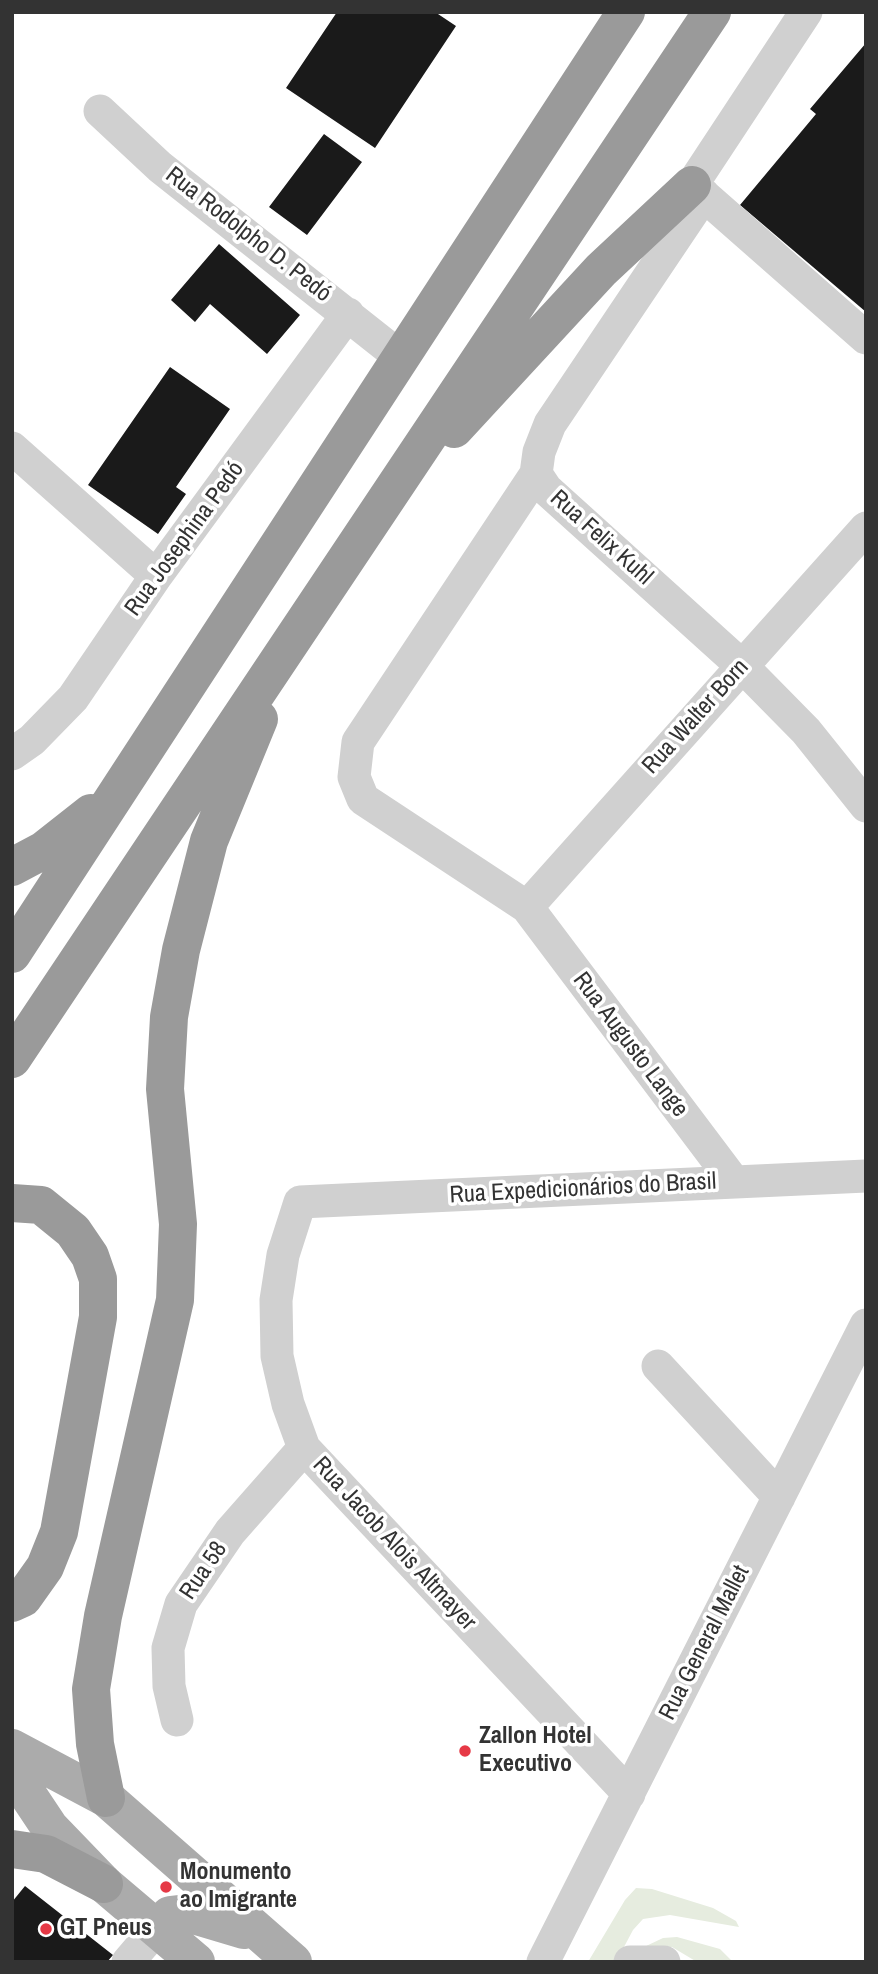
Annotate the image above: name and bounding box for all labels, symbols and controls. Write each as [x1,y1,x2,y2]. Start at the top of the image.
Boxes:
street label: Rua Rodolpho D. Pedó [159,161,337,309]
street label: Rua Josephina Pedó [119,456,251,622]
street label: Rua Felix Kuhl [544,484,658,592]
street label: Rua Walter Born [637,654,755,780]
street label: Rua Augusto Lange [566,967,694,1123]
street label: Rua Expedicionários do Brasil [449,1168,717,1210]
street label: Rua Jacob Alois Altmayer [306,1451,482,1637]
street label: Rua 58 [174,1537,234,1605]
street label: Rua General Mallet [654,1561,756,1725]
place label: Zallon Hotel Executivo [479,1723,592,1779]
marker: Zallon Hotel Executivo [457,1743,473,1759]
place label: Monumento ao Imigrante [180,1859,297,1915]
marker: Monumento ao Imigrante [158,1879,174,1895]
place label: GT Pneus [60,1915,152,1943]
marker: GT Pneus [38,1921,54,1937]

